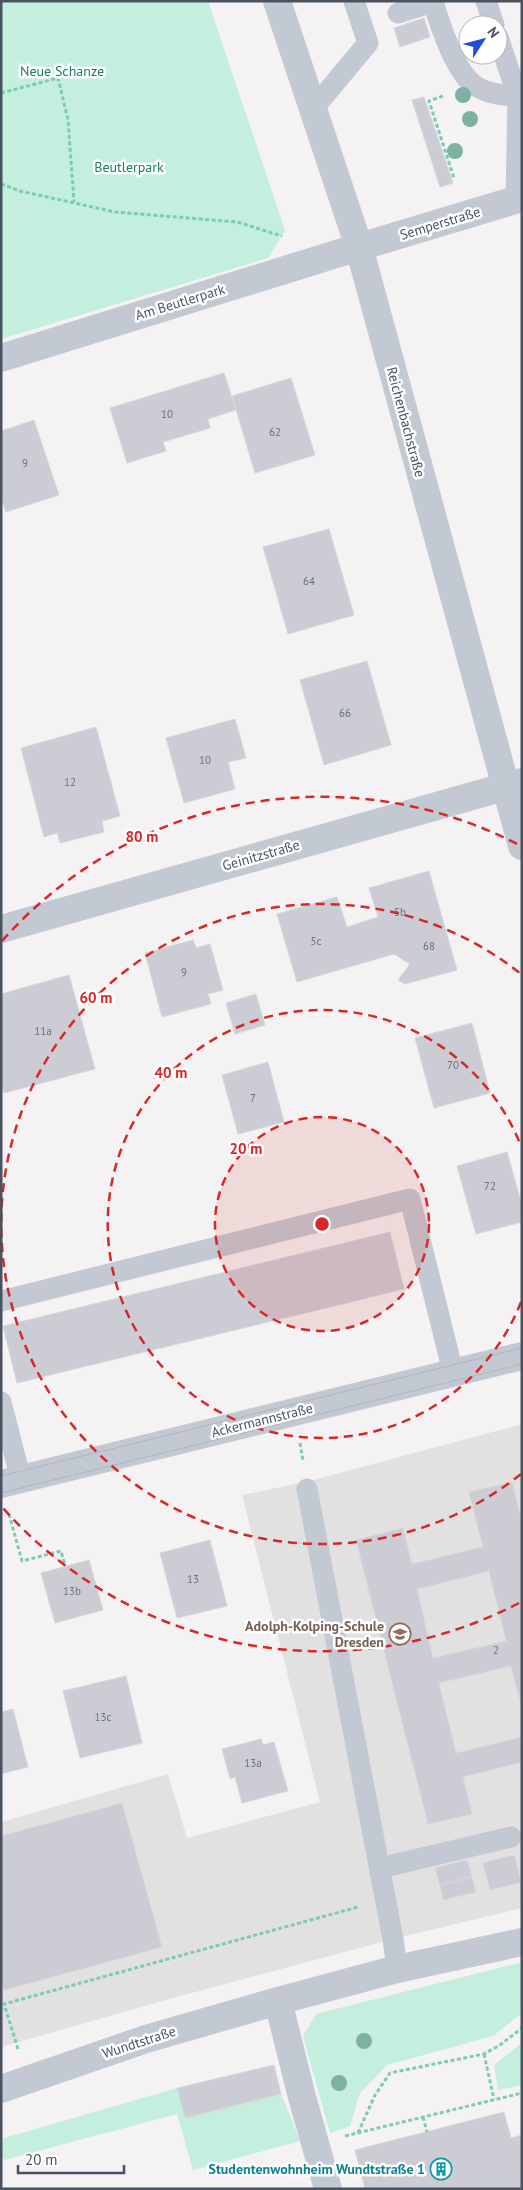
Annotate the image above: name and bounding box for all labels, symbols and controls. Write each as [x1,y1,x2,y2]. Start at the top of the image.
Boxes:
north arrow [458,15,508,65]
text: N [484,23,504,41]
park label: Neue Schanze [20,62,104,80]
park label: Beutlerpark [94,158,164,176]
street label: Semperstraße [398,202,482,244]
street label: Am Beutlerpark [133,280,227,324]
street label: Reichenbachstraße [383,365,429,479]
house number: 10 [161,407,173,421]
house number: 62 [269,425,281,439]
house number: 9 [22,456,28,470]
house number: 64 [303,574,315,588]
house number: 66 [339,706,351,720]
house number: 10 [199,753,211,767]
house number: 12 [64,775,76,789]
text: 80 m [126,827,158,846]
street label: Geinitzstraße [220,835,302,875]
house number: 5b [394,905,406,919]
house number: 5c [311,934,322,948]
house number: 68 [423,939,435,953]
house number: 9 [181,965,187,979]
text: 60 m [80,988,112,1007]
house number: 11a [34,1024,52,1038]
house number: 70 [447,1058,459,1072]
text: 40 m [155,1063,187,1082]
house number: 7 [250,1091,256,1105]
text: 20 m [230,1139,262,1158]
house number: 72 [484,1179,496,1193]
centre of rings [313,1215,331,1233]
street label: Ackermannstraße [209,1399,315,1441]
house number: 13 [187,1572,199,1586]
house number: 13b [63,1584,81,1598]
place label: Adolph-Kolping-Schule Dresden [245,1617,384,1651]
school or university icon: Adolph-Kolping-Schule Dresden [388,1622,412,1646]
house number: 2 [493,1643,499,1657]
house number: 13c [95,1710,112,1724]
house number: 13a [244,1756,262,1770]
street label: Wundtstraße [100,2022,178,2062]
scale bar [18,2142,124,2174]
text: 20 m [25,2150,58,2169]
building icon: Studentenwohnheim Wundtstraße 1 [429,2157,453,2181]
place label: Studentenwohnheim Wundtstraße 1 [209,2160,425,2178]

